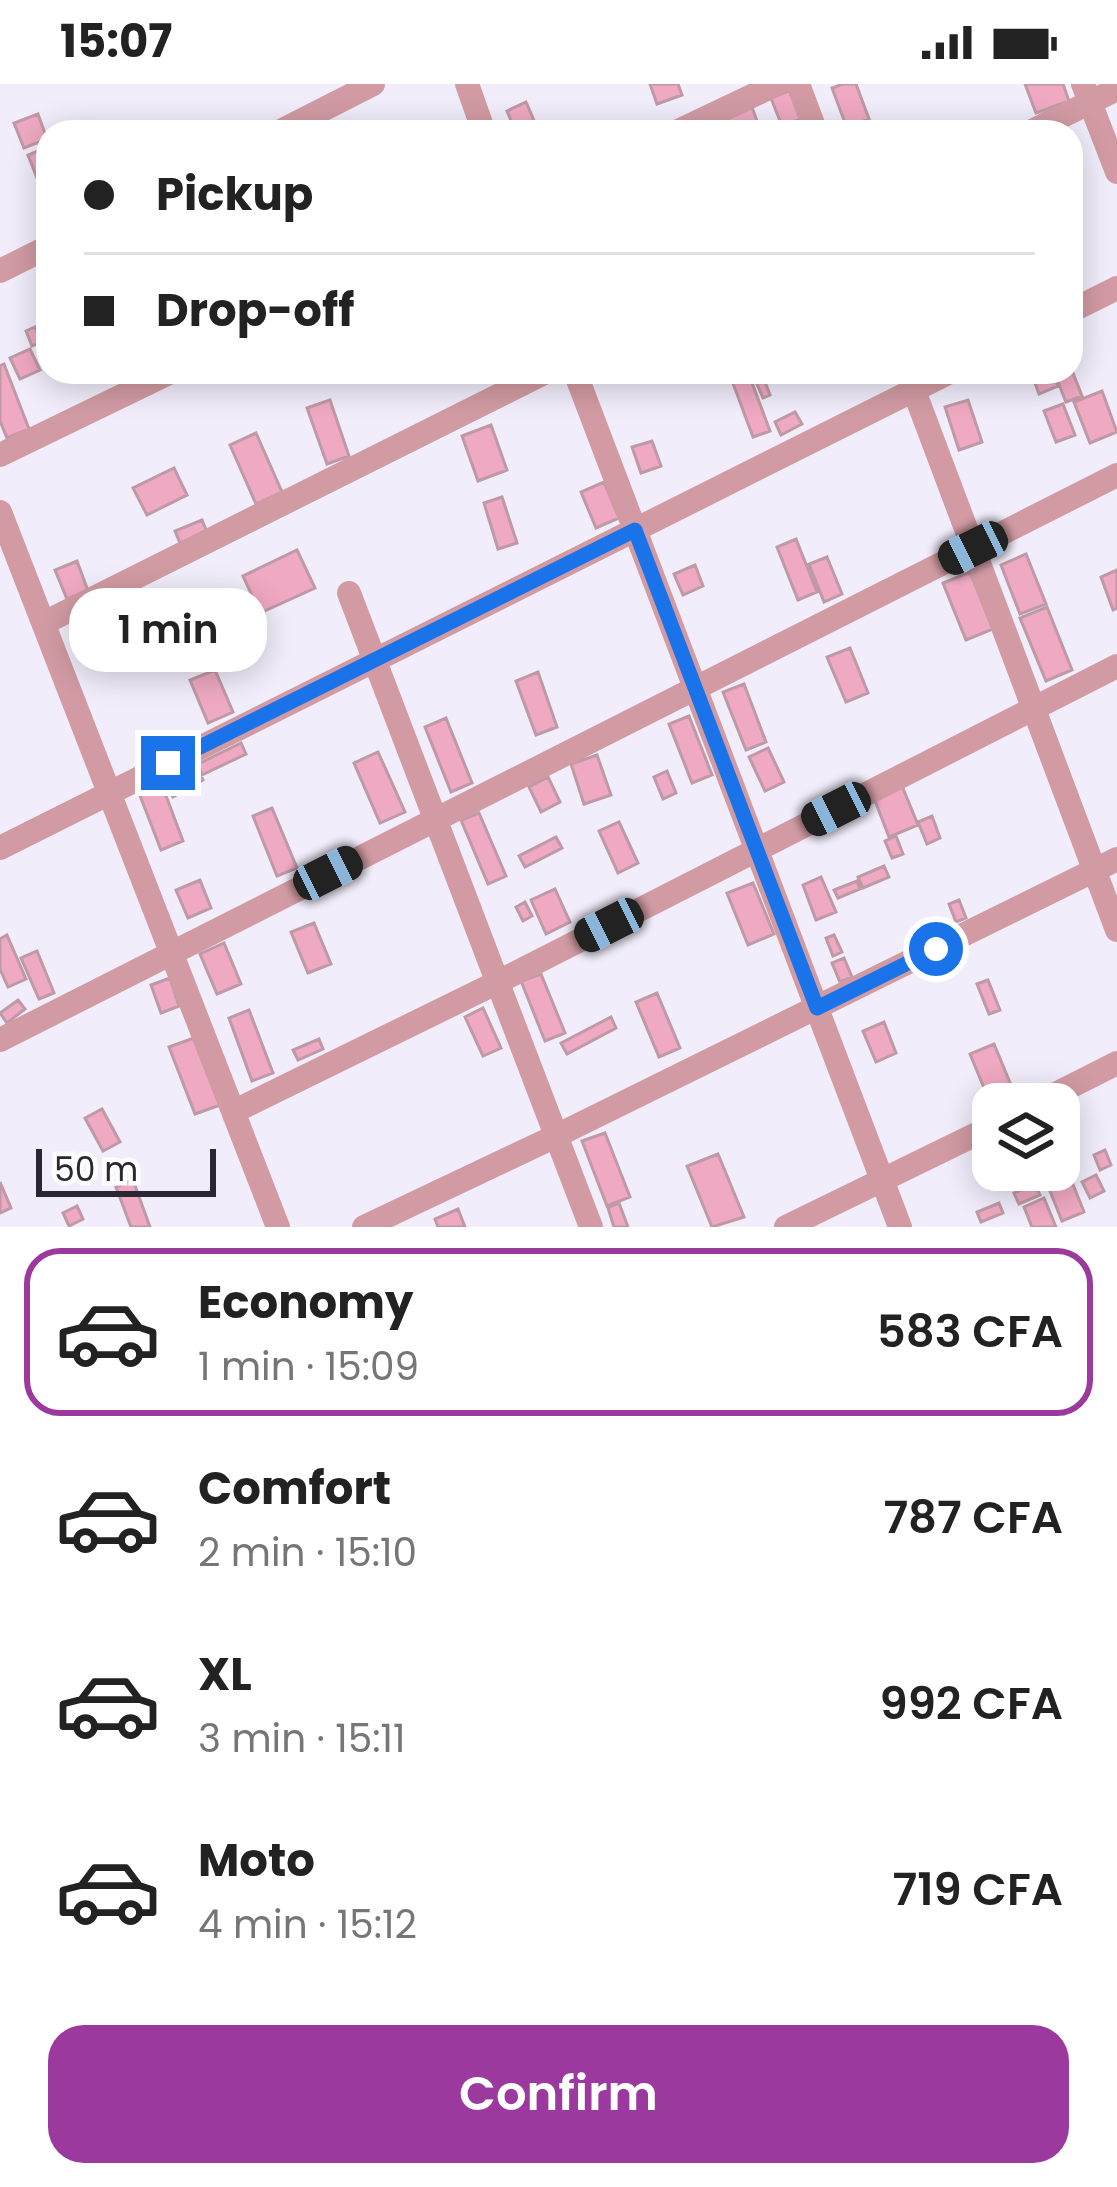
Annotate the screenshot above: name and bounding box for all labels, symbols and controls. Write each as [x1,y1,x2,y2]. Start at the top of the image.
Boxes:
text: 15:07 [60,10,172,73]
text: Pickup [156,163,313,226]
text: Drop-off [156,279,354,342]
car [933,516,1013,580]
callout: 1 min [69,589,267,673]
text: 1 min [118,602,218,657]
route end [141,736,195,790]
car [796,777,876,841]
car [288,841,368,905]
car [569,893,649,957]
route start [909,922,963,976]
map controls [972,1083,1080,1191]
button: layers [972,1083,1080,1191]
scale bar [36,1143,216,1196]
text: 50 m [54,1146,138,1193]
text: Economy [198,1271,413,1334]
icon: car [54,1278,162,1386]
text: 583 CFA [877,1300,1063,1363]
text: 1 min · 15:09 [198,1339,419,1394]
text: Comfort [198,1457,391,1520]
icon: car [54,1464,162,1572]
text: 787 CFA [883,1486,1063,1549]
text: 2 min · 15:10 [198,1525,417,1580]
text: XL [198,1643,252,1706]
icon: car [54,1650,162,1758]
text: 992 CFA [879,1672,1063,1735]
text: 3 min · 15:11 [198,1711,405,1766]
text: Moto [198,1829,315,1892]
icon: car [54,1836,162,1944]
text: 719 CFA [893,1858,1063,1921]
text: 4 min · 15:12 [198,1897,417,1952]
button: Confirm [48,2025,1069,2163]

